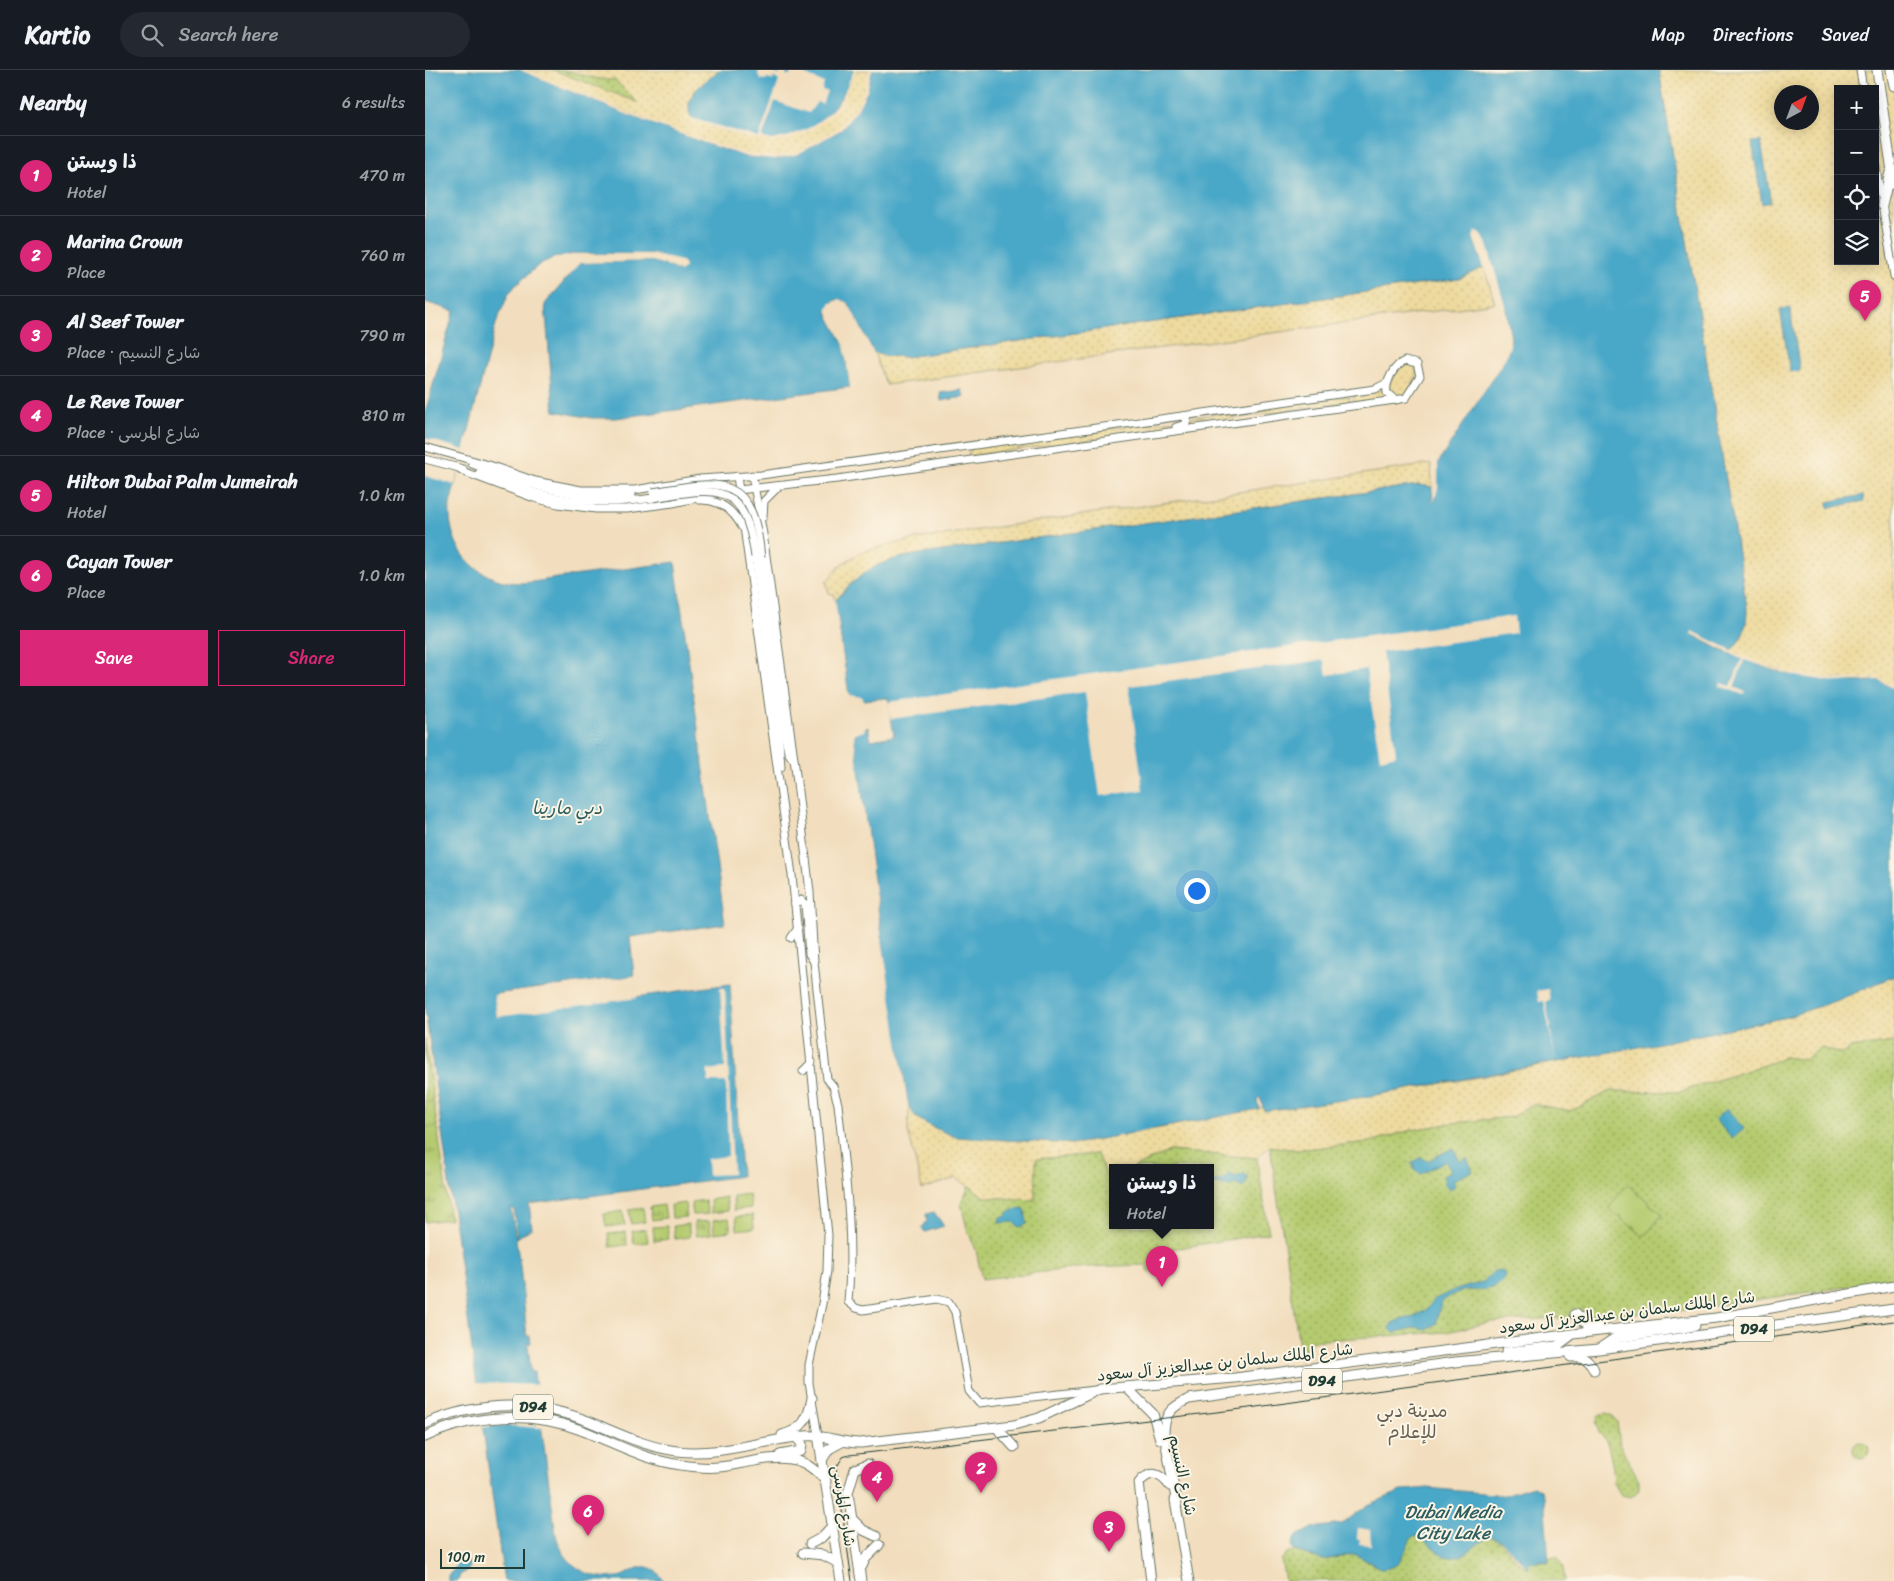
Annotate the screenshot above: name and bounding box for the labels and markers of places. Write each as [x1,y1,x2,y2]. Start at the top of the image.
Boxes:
pin: 5 [1849,280,1881,321]
pin: 1 [1146,1246,1178,1287]
pin: 2 [965,1452,997,1493]
pin: 4 [861,1461,893,1502]
pin: 6 [572,1495,604,1536]
pin: 3 [1093,1511,1125,1552]

